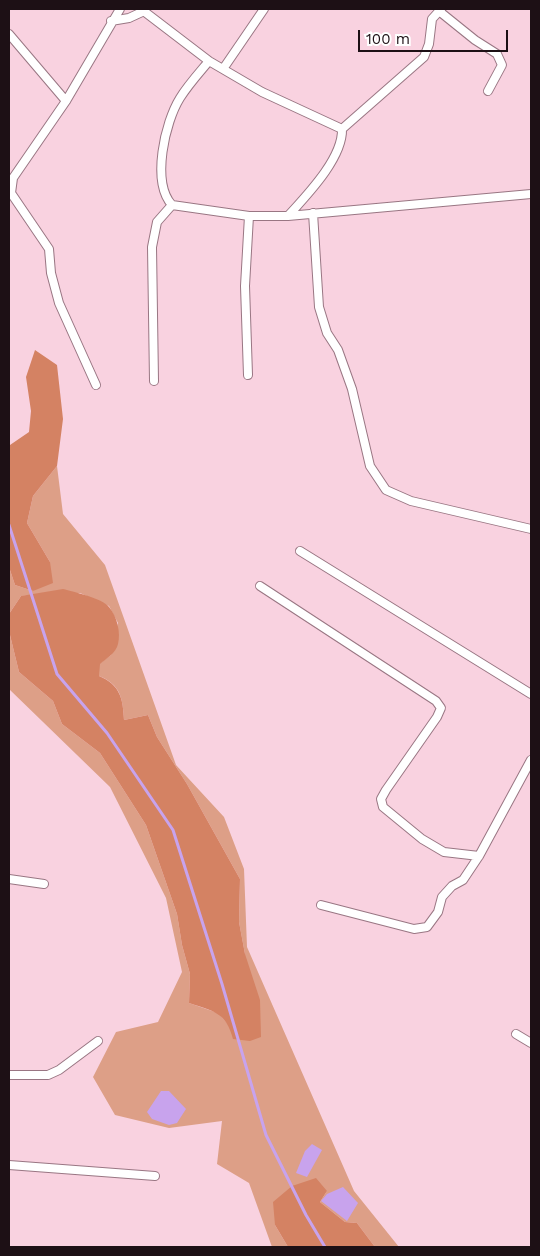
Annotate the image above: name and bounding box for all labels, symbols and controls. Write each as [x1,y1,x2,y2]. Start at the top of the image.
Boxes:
scale bar [360,20,510,52]
text: 100 m [366,30,410,48]

